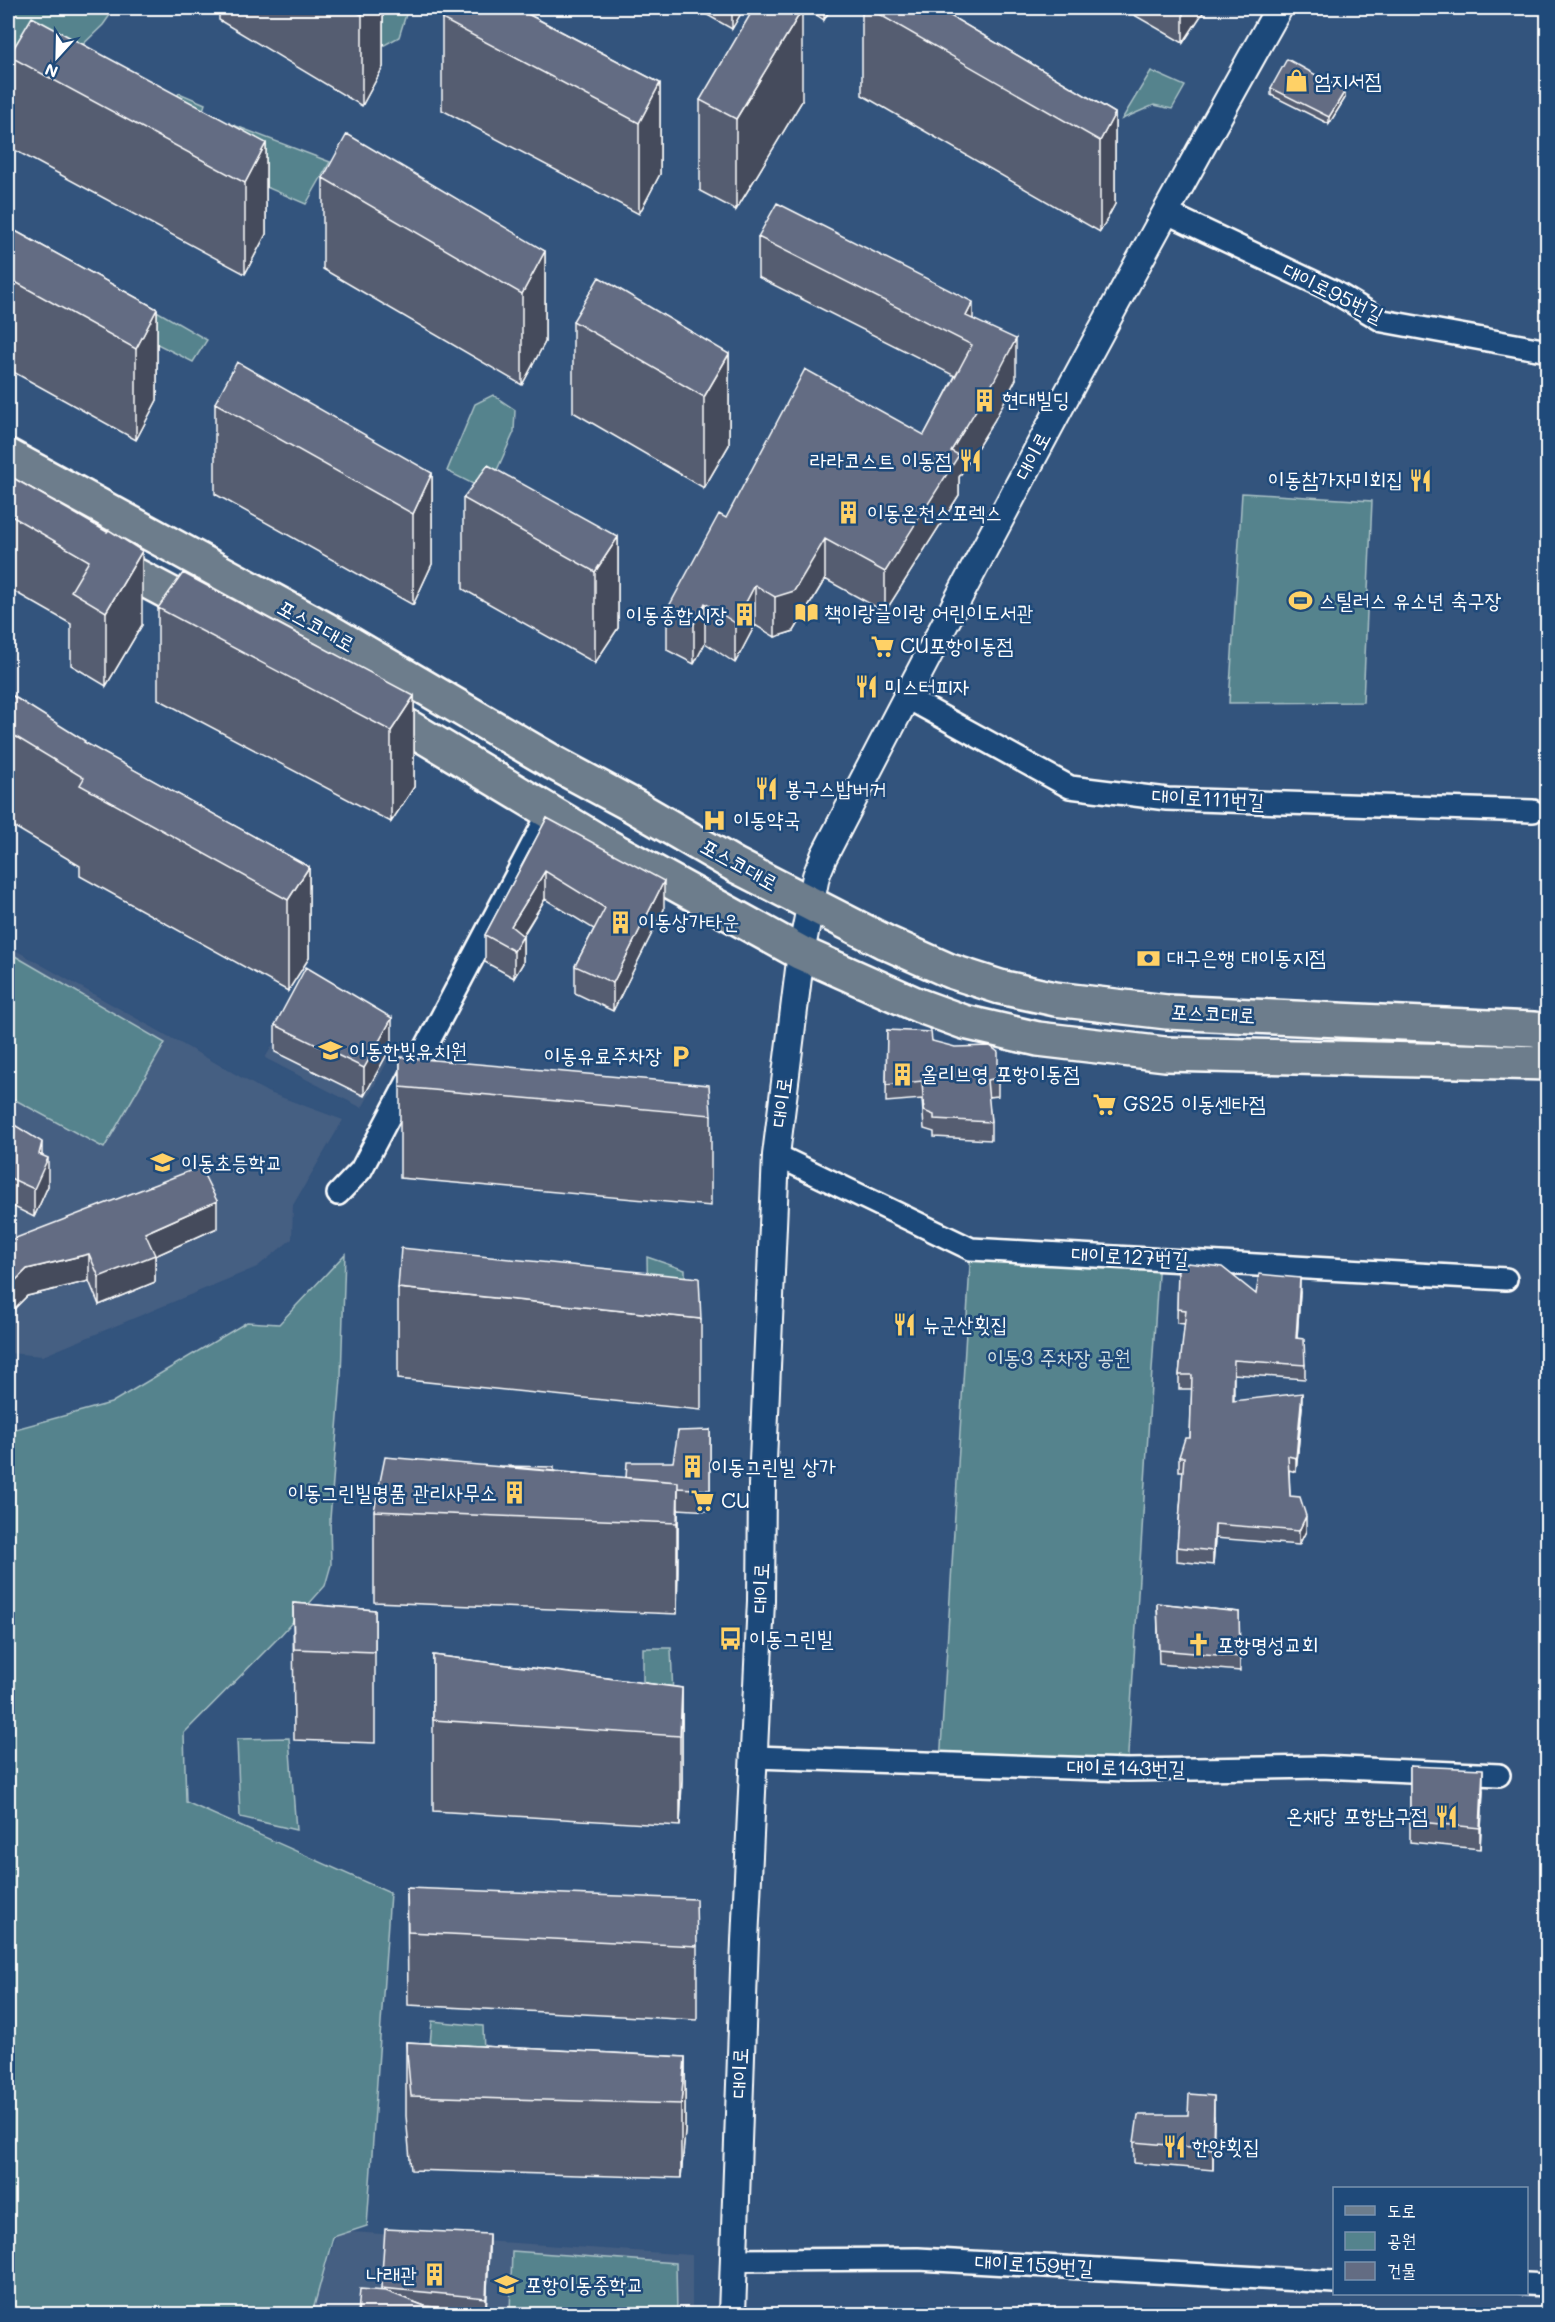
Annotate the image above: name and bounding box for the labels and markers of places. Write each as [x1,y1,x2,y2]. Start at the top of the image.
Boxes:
place label: 엄지서점 [1314,66,1382,93]
shop icon: 엄지서점 [1283,68,1309,94]
place label: 현대빌딩 [1002,385,1070,412]
building icon: 현대빌딩 [971,387,997,413]
place label: 라라코스트 이동점 [810,446,952,473]
restaurant icon: 라라코스트 이동점 [957,448,983,474]
place label: 이동참가자미회집 [1268,465,1403,492]
restaurant icon: 이동참가자미회집 [1408,467,1434,493]
place label: 이동온천스포렉스 [867,498,1002,525]
building icon: 이동온천스포렉스 [836,500,862,526]
place label: 스틸러스 유소년 축구장 [1319,586,1502,613]
sports icon: 스틸러스 유소년 축구장 [1288,588,1314,614]
place label: 책이랑글이랑 어린이도서관 [824,598,1034,625]
place label: 이동종합시장 [626,600,727,627]
library icon: 책이랑글이랑 어린이도서관 [793,600,819,626]
building icon: 이동종합시장 [732,602,758,628]
place label: CU포항이동점 [900,631,1014,658]
supermarket icon: CU포항이동점 [869,633,895,659]
place label: 미스터피자 [885,672,970,699]
restaurant icon: 미스터피자 [854,674,880,700]
place label: 봉구스밥버거 [785,774,886,801]
restaurant icon: 봉구스밥버거 [754,776,780,802]
place label: 이동약국 [733,805,801,832]
hospital icon: 이동약국 [702,807,728,833]
place label: 이동상가타운 [638,907,739,934]
building icon: 이동상가타운 [607,909,633,935]
place label: 대구은행 대이동지점 [1167,943,1326,970]
bank icon: 대구은행 대이동지점 [1136,945,1162,971]
place label: 이동한빛유치원 [349,1036,467,1063]
school or university icon: 이동한빛유치원 [318,1038,344,1064]
place label: 이동유료주차장 [544,1041,662,1068]
parking icon: 이동유료주차장 [667,1043,693,1069]
place label: 올리브영 포항이동점 [921,1059,1080,1086]
building icon: 올리브영 포항이동점 [890,1061,916,1087]
place label: GS25 이동센타점 [1123,1089,1266,1116]
supermarket icon: GS25 이동센타점 [1092,1091,1118,1117]
place label: 이동초등학교 [181,1148,282,1175]
school or university icon: 이동초등학교 [150,1150,176,1176]
place label: 뉴군산횟집 [923,1310,1008,1337]
restaurant icon: 뉴군산횟집 [892,1312,918,1338]
place label: 이동그린빌 상가 [711,1452,836,1479]
building icon: 이동그린빌 상가 [680,1454,706,1480]
place label: 이동그린빌명품 관리사무소 [287,1478,497,1505]
building icon: 이동그린빌명품 관리사무소 [502,1480,528,1506]
place label: CU [721,1486,750,1513]
supermarket icon: CU [690,1488,716,1514]
place label: 이동그린빌 [749,1624,834,1651]
bus stop icon: 이동그린빌 [718,1626,744,1652]
place label: 포항명성교회 [1217,1630,1318,1657]
church icon: 포항명성교회 [1186,1632,1212,1658]
place label: 온채당 포항남구점 [1286,1801,1428,1828]
restaurant icon: 온채당 포항남구점 [1433,1803,1459,1829]
place label: 한양횟집 [1192,2132,1260,2159]
restaurant icon: 한양횟집 [1161,2134,1187,2160]
place label: 나래관 [366,2260,417,2287]
building icon: 나래관 [422,2262,448,2288]
place label: 포항이동중학교 [525,2270,643,2297]
school or university icon: 포항이동중학교 [494,2272,520,2298]

